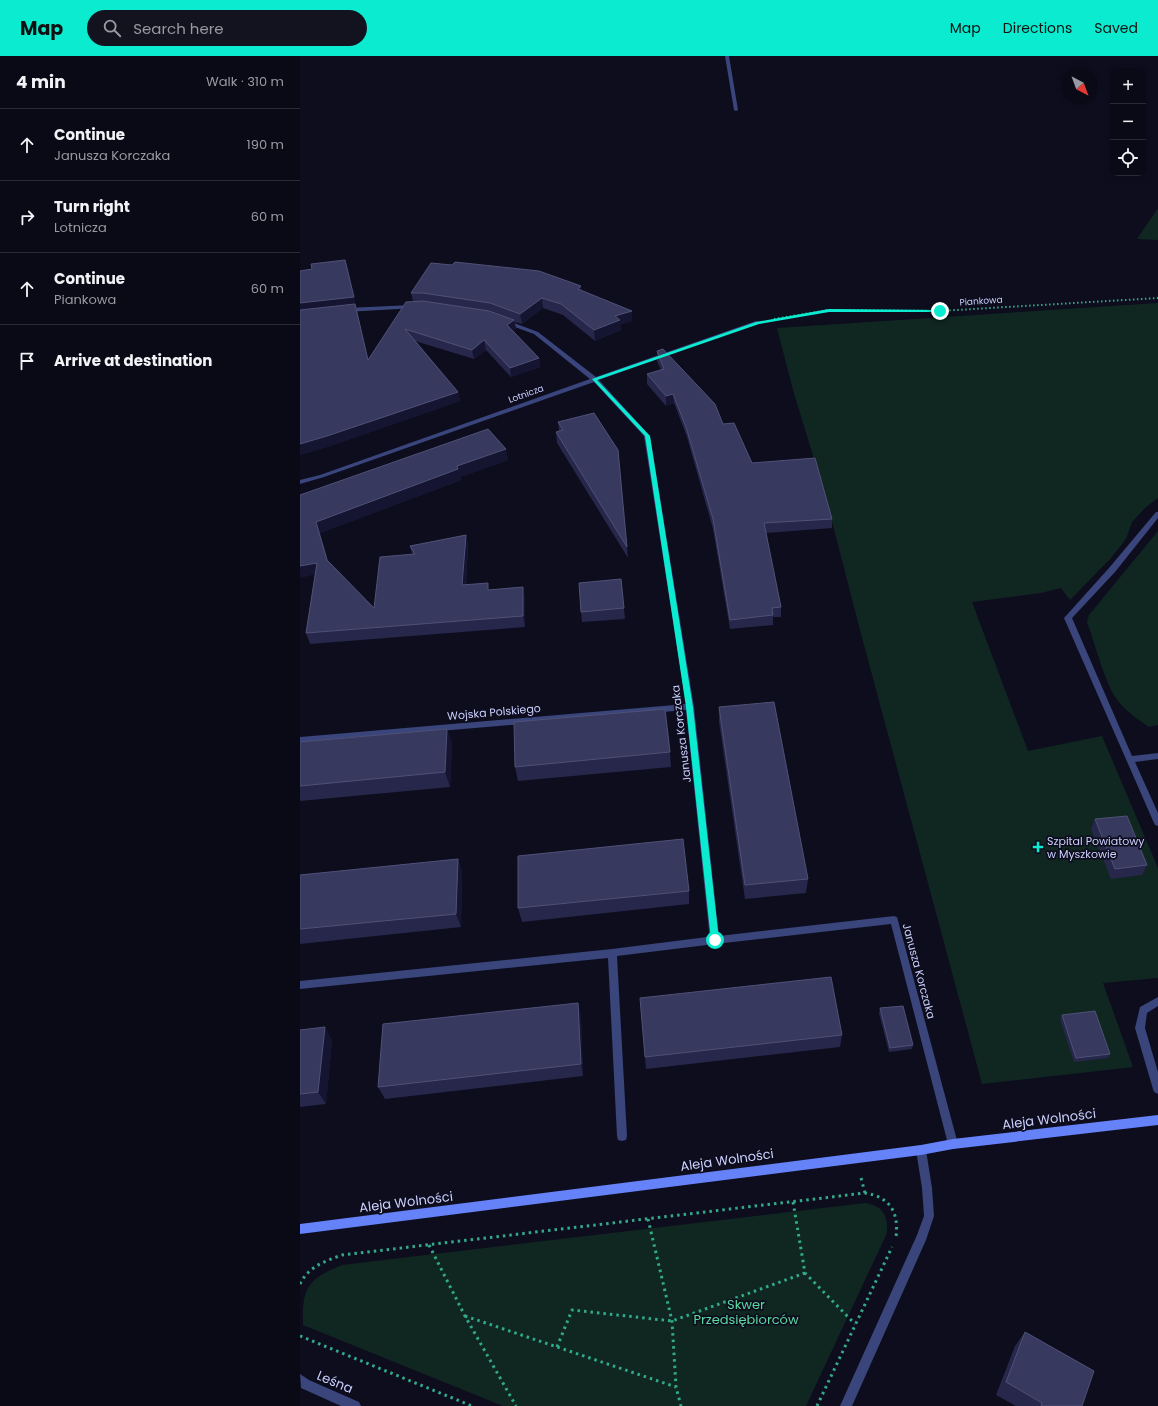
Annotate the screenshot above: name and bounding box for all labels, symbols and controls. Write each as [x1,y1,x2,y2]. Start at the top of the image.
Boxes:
search box [87,10,367,46]
text: Map [20,15,63,42]
icon: search [101,17,123,39]
text: Search here [133,18,224,39]
text: Map [950,18,981,38]
text: Directions [1003,18,1072,38]
text: Saved [1094,18,1138,38]
north arrow [1062,68,1098,104]
map controls [1110,68,1146,176]
button: + [1110,68,1146,104]
text: 4 min [16,70,66,94]
text: Walk · 310 m [206,72,284,91]
button: − [1110,104,1146,140]
text: Continue [54,124,125,145]
icon: ahead [16,134,38,156]
text: 190 m [247,135,284,154]
button: locate [1110,140,1146,176]
text: Janusza Korczaka [54,146,170,165]
text: Turn right [54,196,130,217]
icon: right [16,206,38,228]
text: 60 m [251,207,284,226]
text: Lotnicza [54,218,107,237]
text: Continue [54,268,125,289]
icon: ahead [16,278,38,300]
text: 60 m [251,279,284,298]
text: Piankowa [54,290,116,309]
street label: Piankowa [959,294,1003,308]
route end [931,302,949,320]
icon: arrive [16,350,38,372]
text: Arrive at destination [54,350,212,371]
street label: Lotnicza [507,382,545,406]
street label: Janusza Korczaka [667,684,695,784]
street label: Wojska Polskiego [447,700,541,724]
place label: Szpital Powiatowy w Myszkowie [1047,833,1145,862]
marker: Szpital Powiatowy w Myszkowie [1032,841,1044,853]
street label: Janusza Korczaka [899,921,939,1021]
route start [706,931,724,949]
street label: Aleja Wolności [1001,1104,1097,1134]
street label: Aleja Wolności [679,1144,775,1176]
street label: Aleja Wolności [358,1187,454,1217]
park label: Skwer Przedsiębiorców [693,1295,799,1329]
street label: Leśna [314,1366,356,1398]

